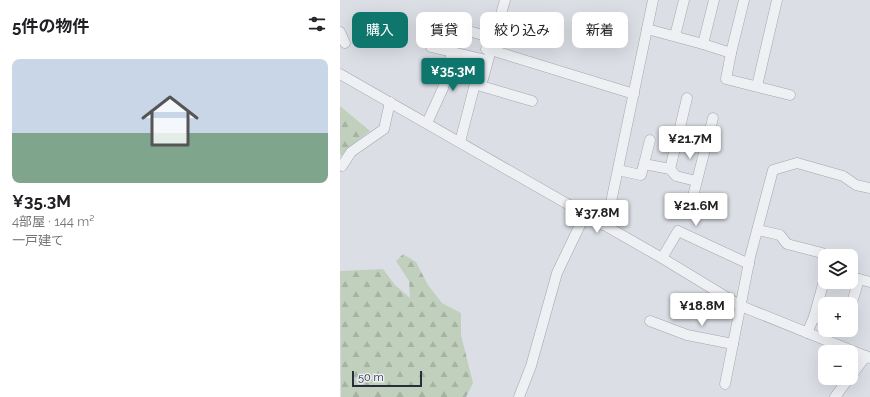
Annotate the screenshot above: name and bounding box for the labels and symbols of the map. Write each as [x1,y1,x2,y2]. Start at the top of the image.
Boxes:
pin: ¥35.3M [420,58,486,92]
pin: ¥21.7M [657,126,723,160]
pin: ¥21.6M [663,193,729,227]
pin: ¥37.8M [564,200,630,234]
pin: ¥18.8M [669,293,735,327]
scale bar [352,369,422,388]

